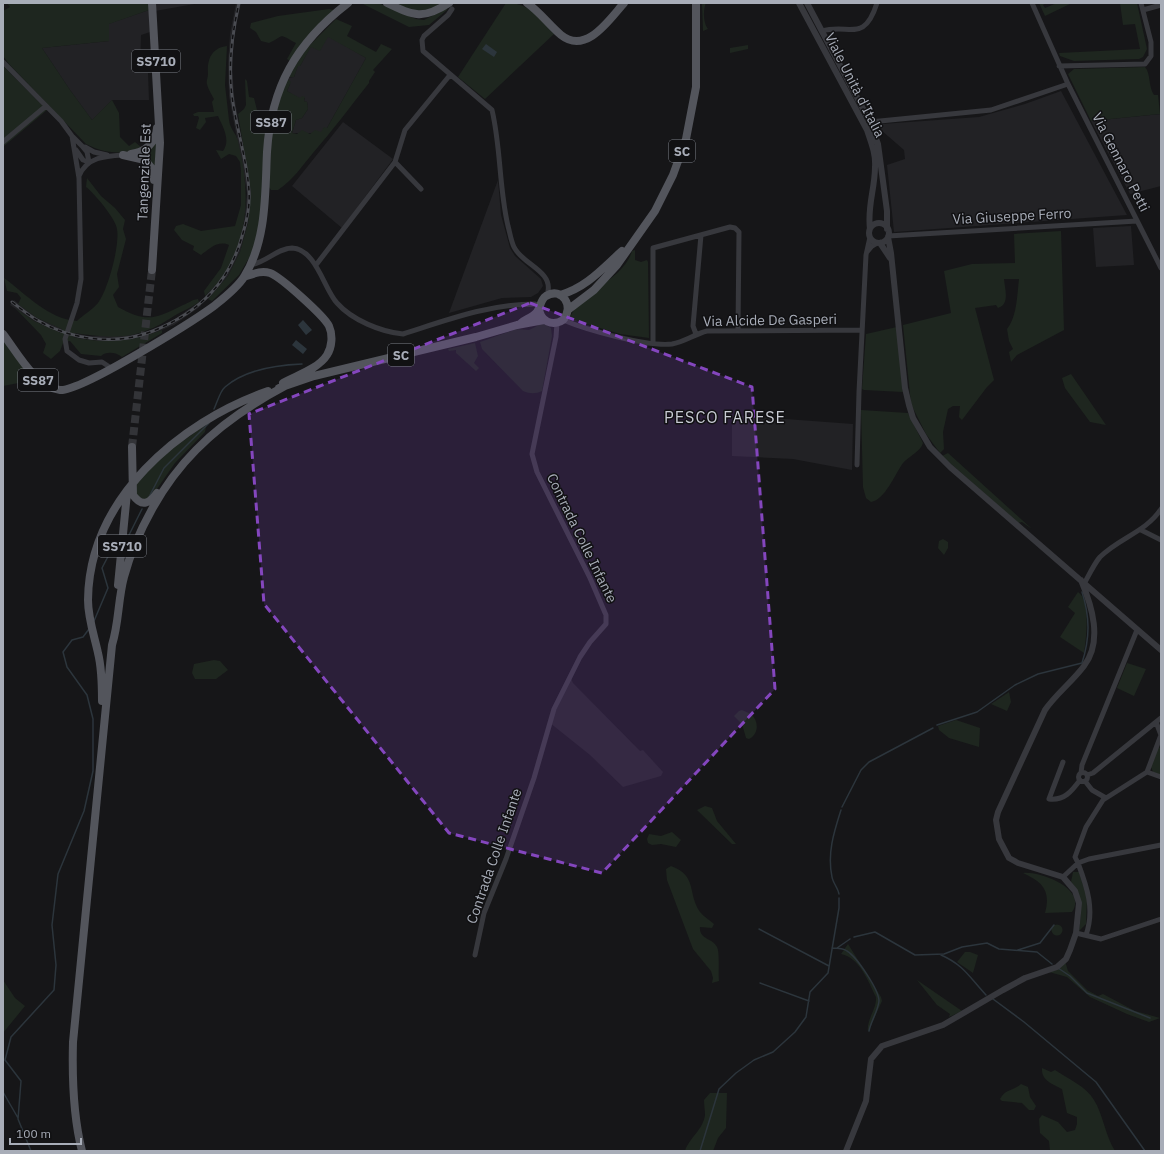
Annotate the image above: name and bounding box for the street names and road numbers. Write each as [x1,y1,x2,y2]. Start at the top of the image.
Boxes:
street label: Viale Unità d'Italia [821,30,889,141]
road number: SS710 [132,50,180,72]
street label: Via Gennaro Petti [1088,109,1154,215]
road number: SS87 [251,111,291,133]
street label: Tangenziale Est [133,123,155,221]
road number: SC [669,140,695,162]
street label: Via Giuseppe Ferro [952,204,1072,228]
street label: Via Alcide De Gasperi [703,310,837,330]
road number: SC [388,344,414,366]
road number: SS87 [18,369,58,391]
street label: Contrada Colle Infante [543,470,621,606]
road number: SS710 [98,535,146,557]
street label: Contrada Colle Infante [462,786,526,926]

